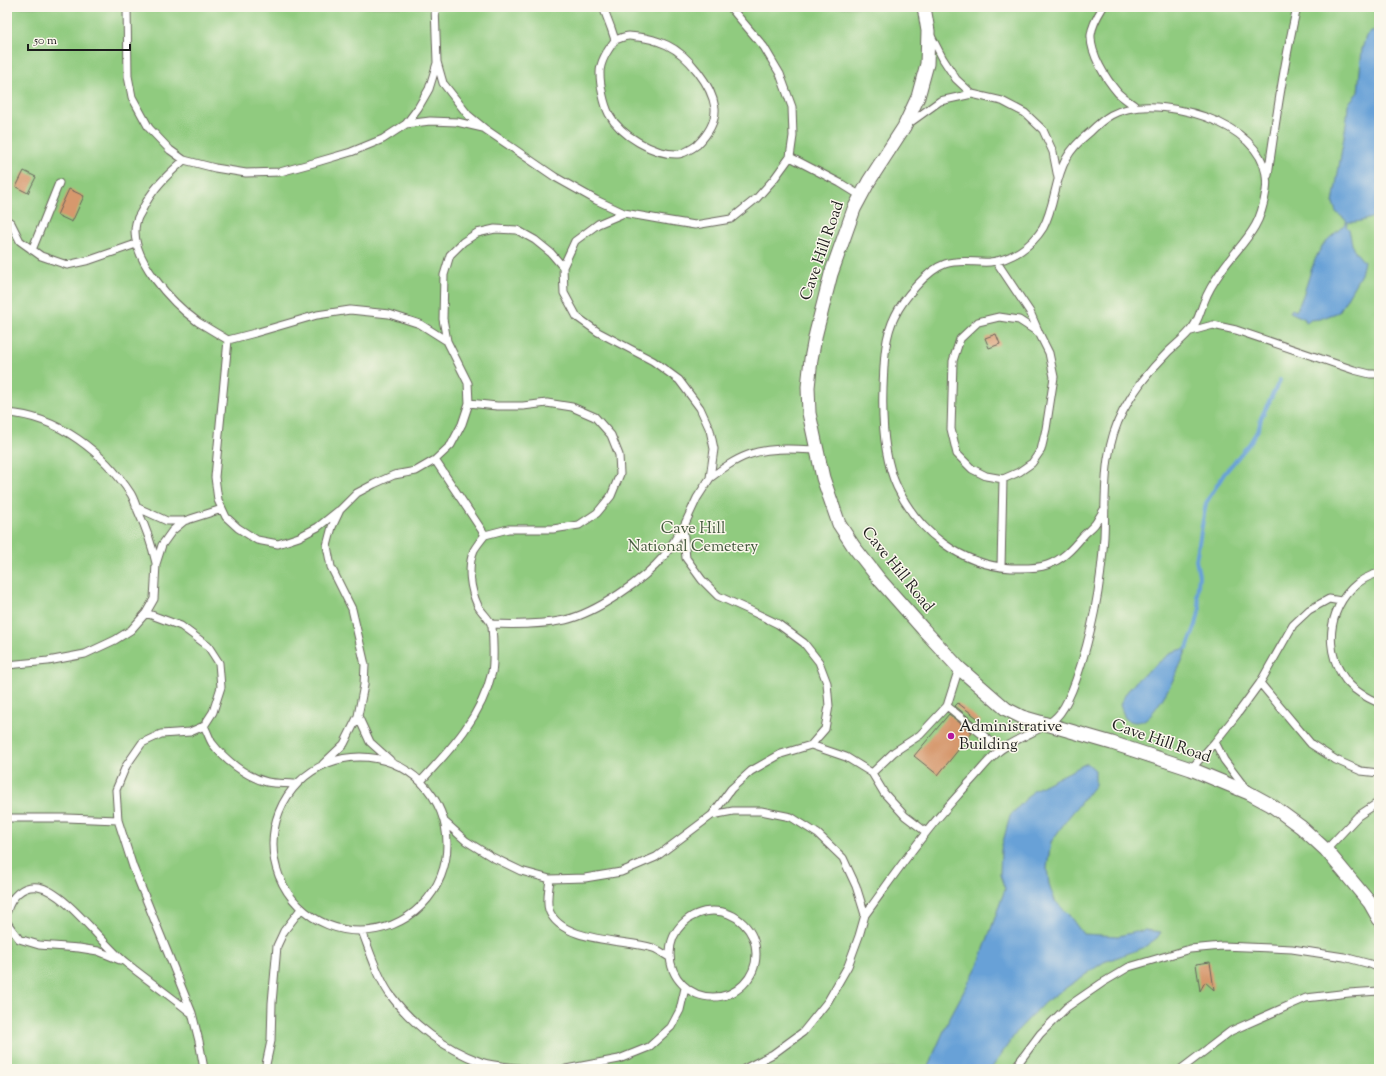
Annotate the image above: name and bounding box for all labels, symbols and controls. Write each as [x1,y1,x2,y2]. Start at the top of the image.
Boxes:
scale bar [28,26,130,52]
text: 50 m [33,32,57,50]
street label: Cave Hill Road [795,198,851,304]
park label: Cave Hill National Cemetery [628,518,758,559]
street label: Cave Hill Road [855,522,939,618]
street label: Cave Hill Road [1108,714,1214,770]
place label: Administrative Building [959,716,1062,757]
marker: Administrative Building [946,731,956,741]

